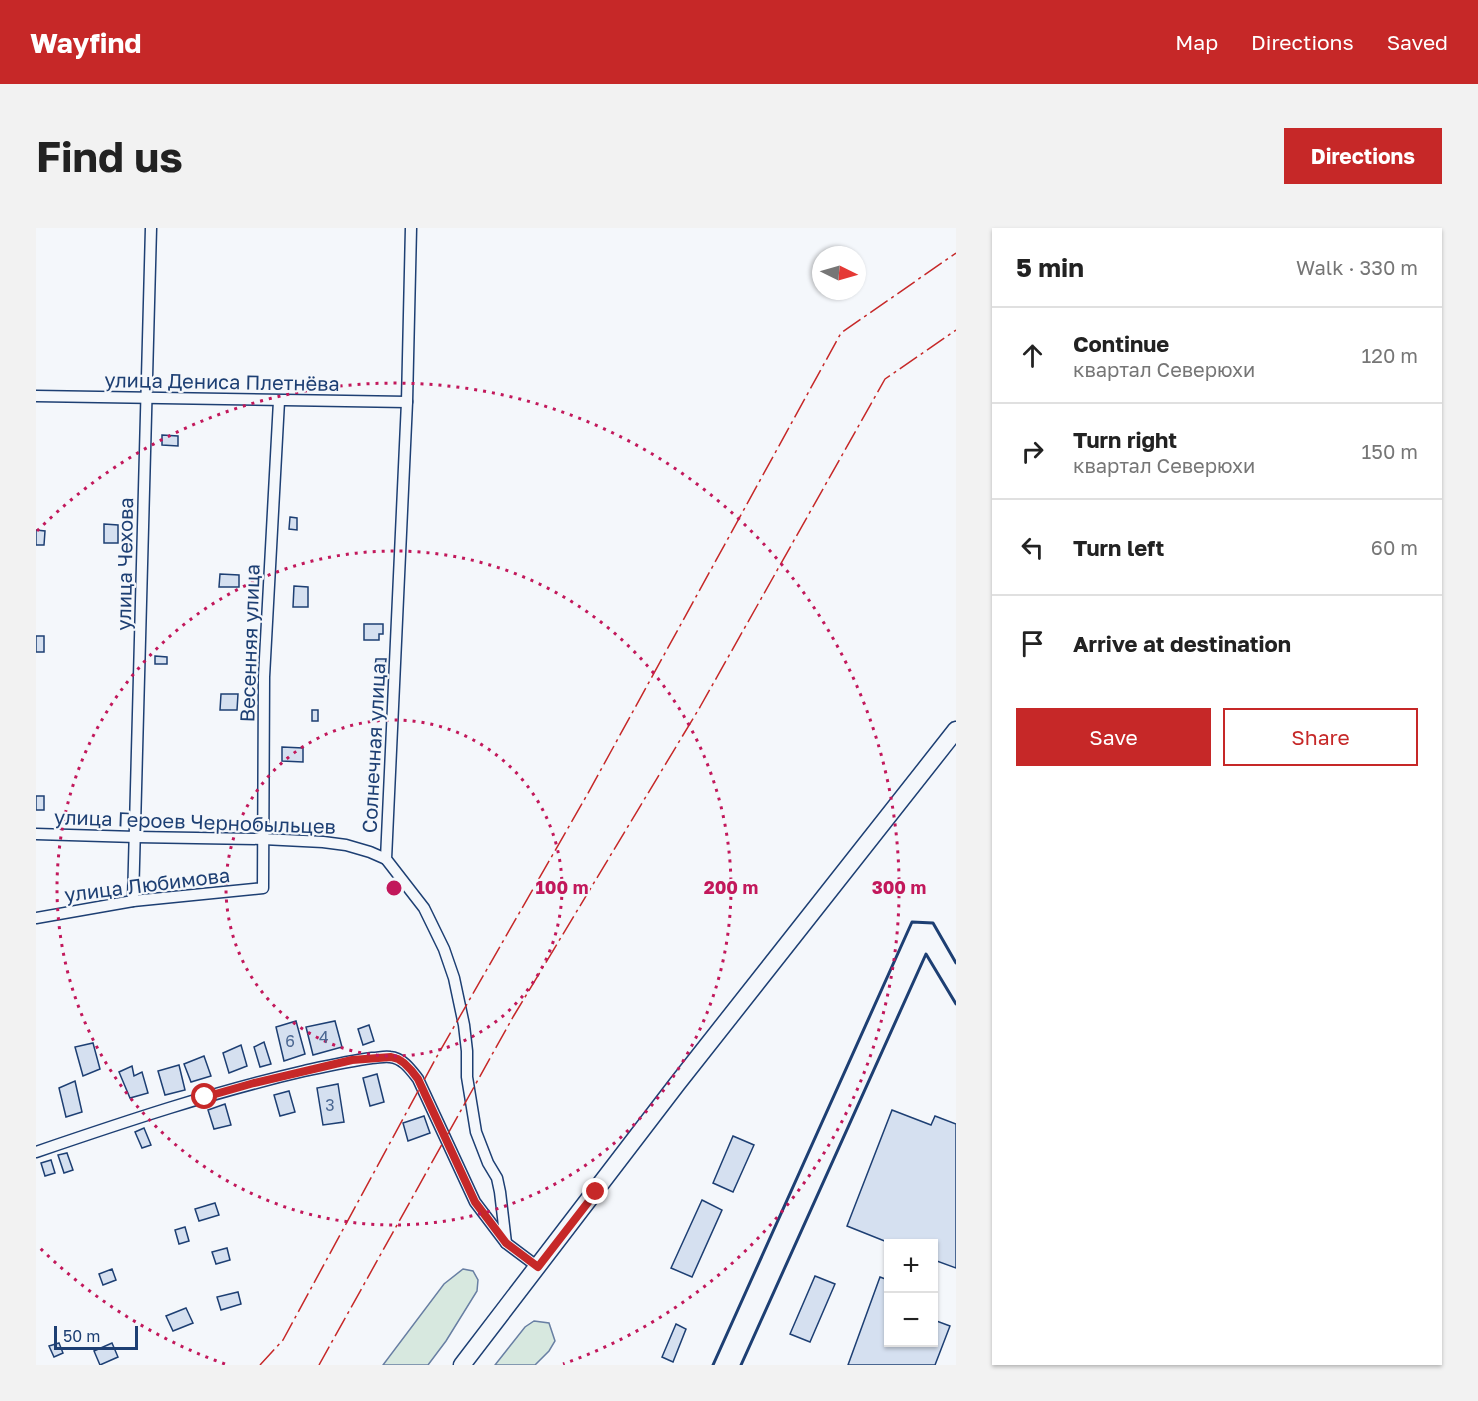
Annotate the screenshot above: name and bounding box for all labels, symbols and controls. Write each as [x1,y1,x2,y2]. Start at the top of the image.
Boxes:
text: Wayfind [30,26,142,59]
text: Map [1175,29,1218,55]
text: Directions [1251,29,1354,55]
text: Saved [1387,29,1448,55]
button: Directions [1284,128,1442,184]
text: Find us [36,131,183,181]
north arrow [812,246,866,300]
text: 5 min [1016,252,1084,283]
text: Walk · 330 m [1296,255,1418,279]
text: Continue [1073,330,1169,357]
icon: ahead [1016,339,1049,372]
text: 120 m [1362,343,1418,367]
text: квартал Северюхи [1073,357,1255,381]
street label: улица Дениса Плетнёва [104,367,340,395]
text: Turn right [1073,426,1177,453]
icon: right [1016,435,1049,468]
text: 150 m [1362,439,1418,463]
text: квартал Северюхи [1073,453,1255,477]
street label: улица Чехова [111,497,137,631]
icon: left [1016,531,1049,564]
text: Turn left [1073,534,1164,561]
text: 60 m [1371,535,1418,559]
street label: Весенняя улица [234,563,264,723]
icon: arrive [1016,627,1049,660]
text: Arrive at destination [1073,630,1291,657]
street label: Солнечная улица [357,662,389,834]
button: Save [1016,708,1211,766]
button: Share [1223,708,1418,766]
street label: улица Героев Чернобыльцев [54,804,336,838]
street label: улица Любимова [63,862,231,906]
text: 100 m [536,876,588,898]
text: 200 m [704,876,758,898]
text: 300 m [872,876,926,898]
centre of rings [384,878,404,898]
house number: 4 [319,1027,329,1047]
house number: 6 [285,1031,295,1051]
route start [191,1083,217,1109]
house number: 3 [325,1095,335,1115]
route end [582,1178,608,1204]
map controls [884,1239,938,1347]
button: + [884,1239,938,1293]
button: − [884,1293,938,1347]
scale bar [54,1323,138,1350]
text: 50 m [63,1326,100,1346]

